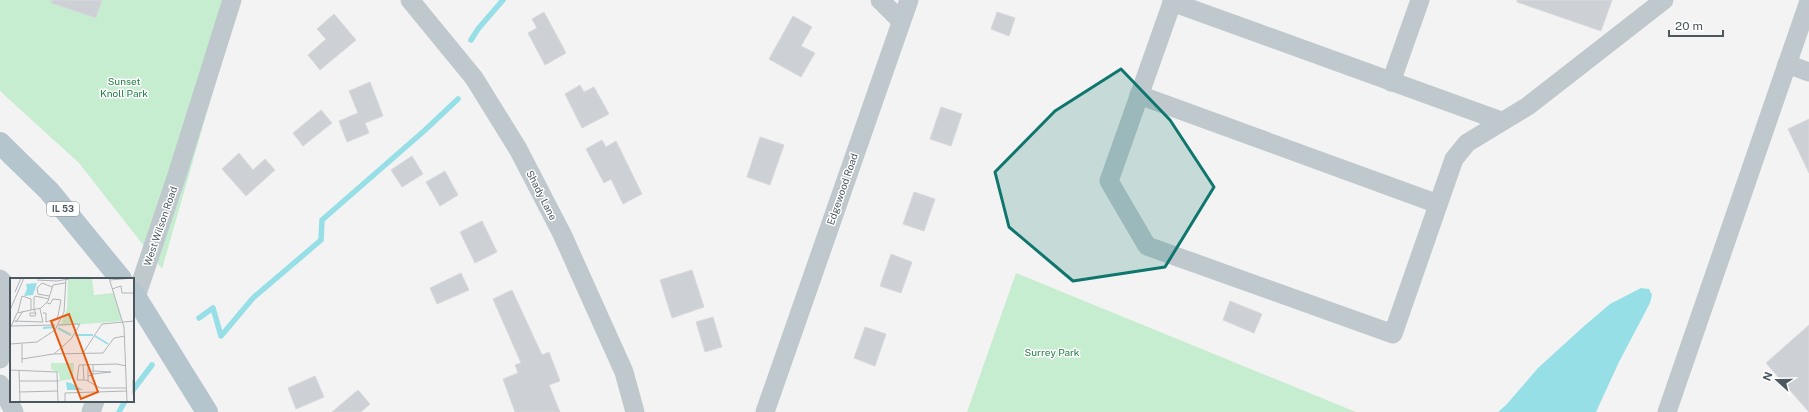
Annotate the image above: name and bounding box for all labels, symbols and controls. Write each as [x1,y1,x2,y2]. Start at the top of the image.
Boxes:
scale bar [1669,12,1723,38]
text: 20 m [1675,19,1703,33]
park label: Sunset Knoll Park [100,75,148,99]
street label: Edgewood Road [824,152,860,226]
street label: Shady Lane [524,168,560,222]
street label: West Wilson Road [141,185,179,267]
road number: IL 53 [47,202,79,216]
inset map [10,278,134,402]
park label: Surrey Park [1025,346,1080,358]
north arrow [1757,360,1797,400]
text: N [1761,370,1775,383]

